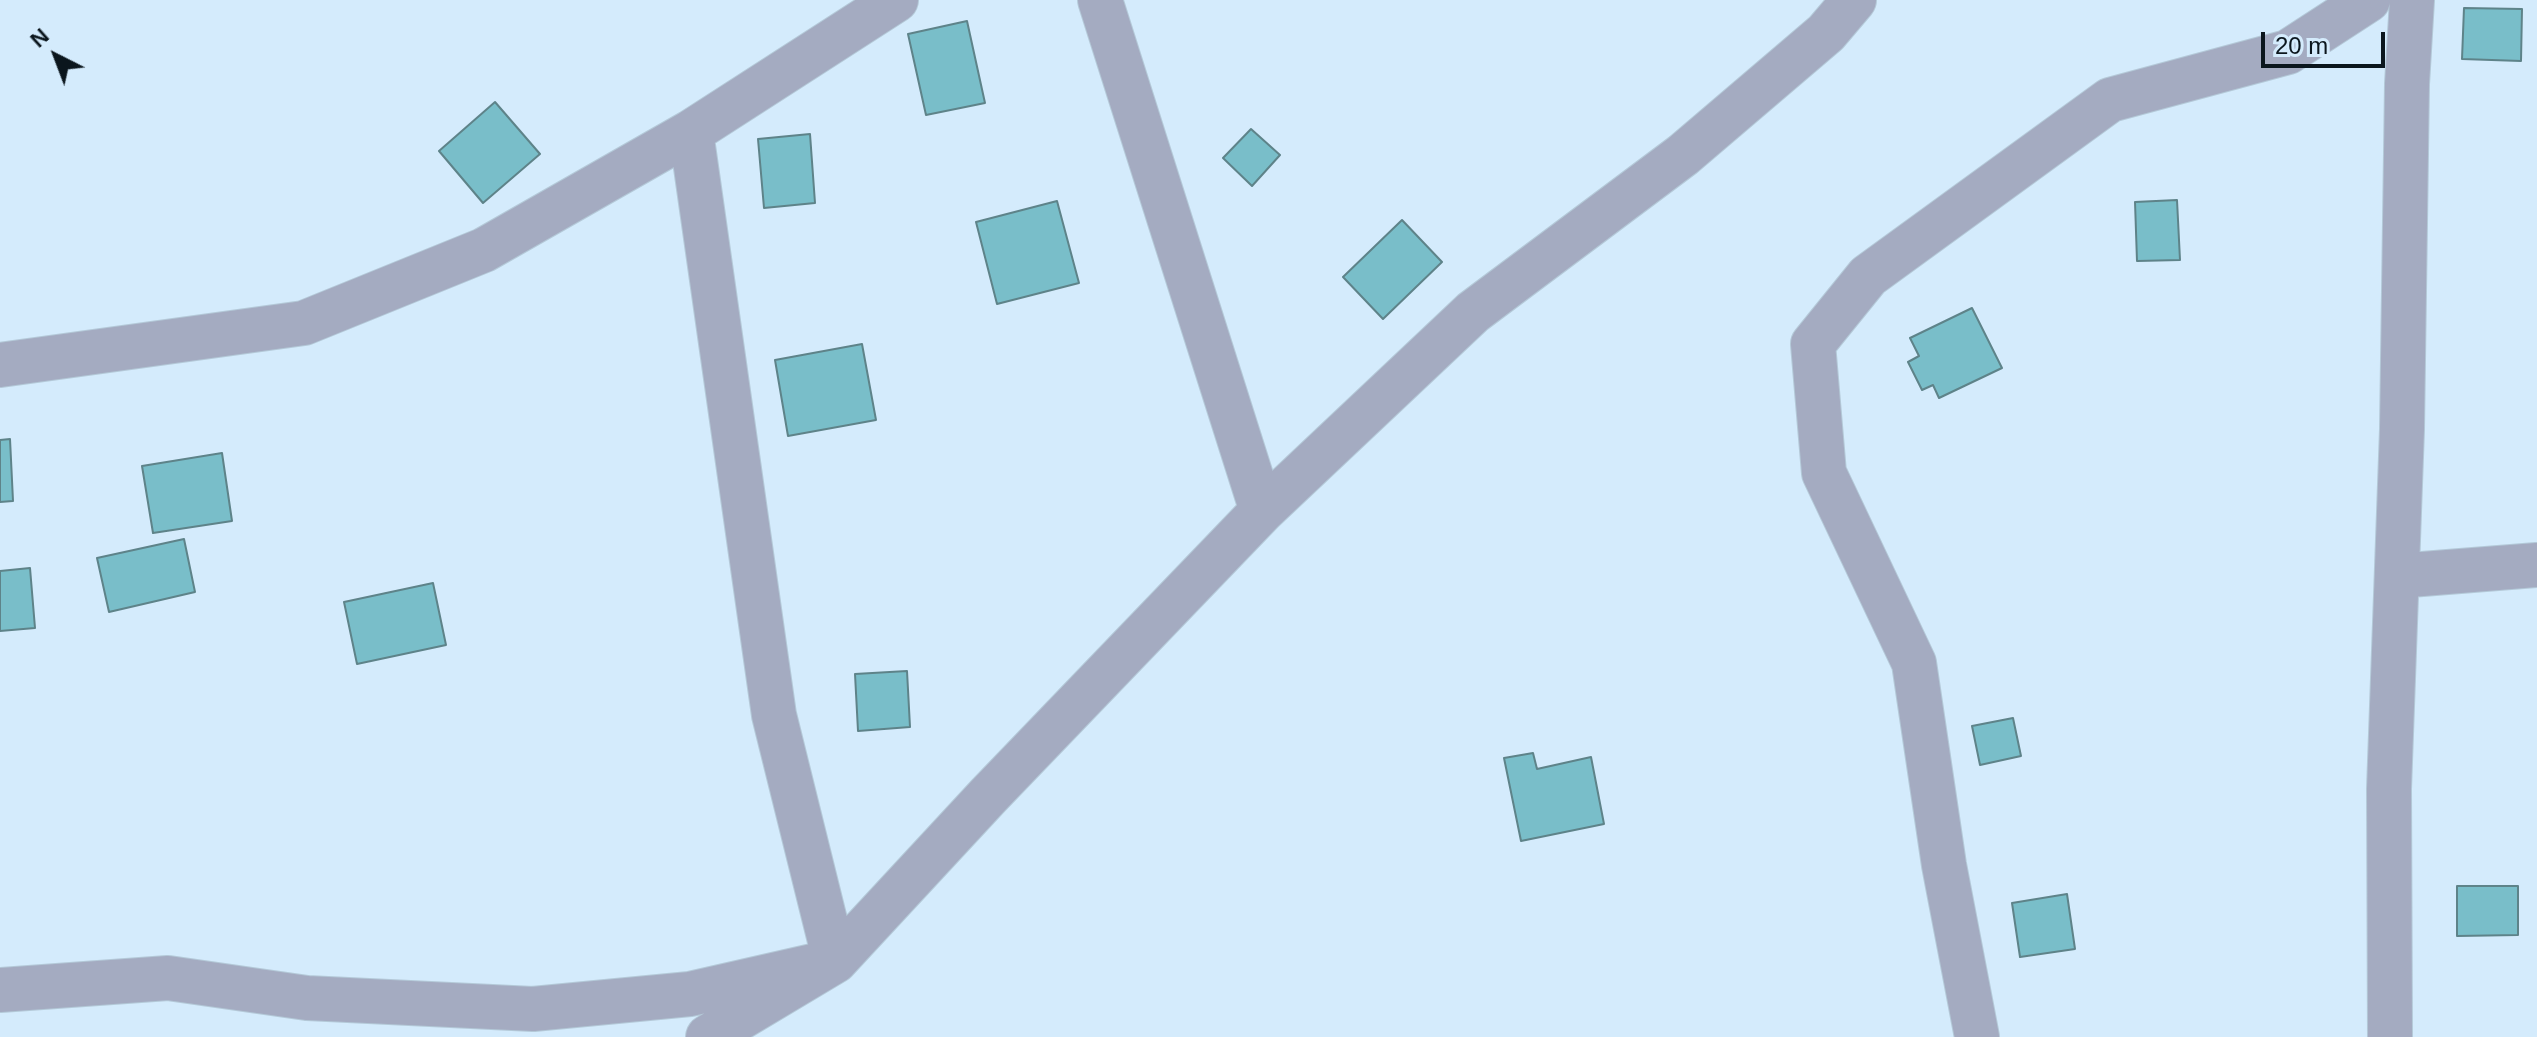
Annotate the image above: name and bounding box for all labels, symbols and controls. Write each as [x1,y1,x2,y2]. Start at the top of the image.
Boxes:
north arrow [16,16,96,96]
scale bar [2265,16,2389,66]
text: N [25,23,54,52]
text: 20 m [2275,32,2328,59]

